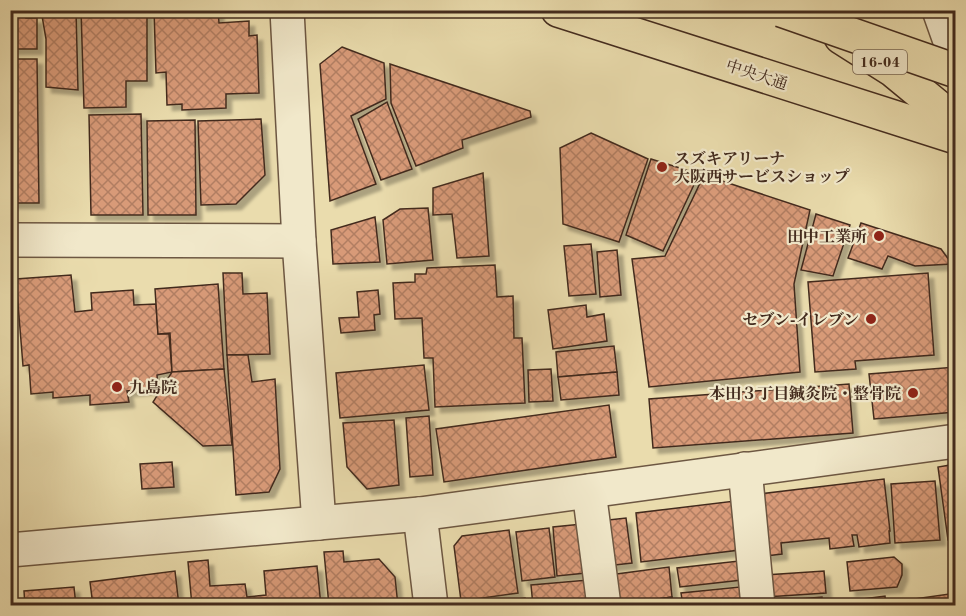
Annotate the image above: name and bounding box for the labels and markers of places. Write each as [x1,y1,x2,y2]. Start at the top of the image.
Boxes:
place label: スズキアリーナ 大阪西サービスショップ [674,150,850,186]
marker: スズキアリーナ 大阪西サービスショップ [655,160,669,174]
place label: 田中工業所 [787,228,867,246]
marker: 田中工業所 [872,229,886,243]
place label: セブン-イレブン [742,311,859,329]
marker: セブン-イレブン [864,312,878,326]
place label: 九島院 [129,379,177,397]
marker: 九島院 [110,380,124,394]
place label: 本田３丁目鍼灸院・整骨院 [709,385,901,403]
marker: 本田３丁目鍼灸院・整骨院 [906,386,920,400]

